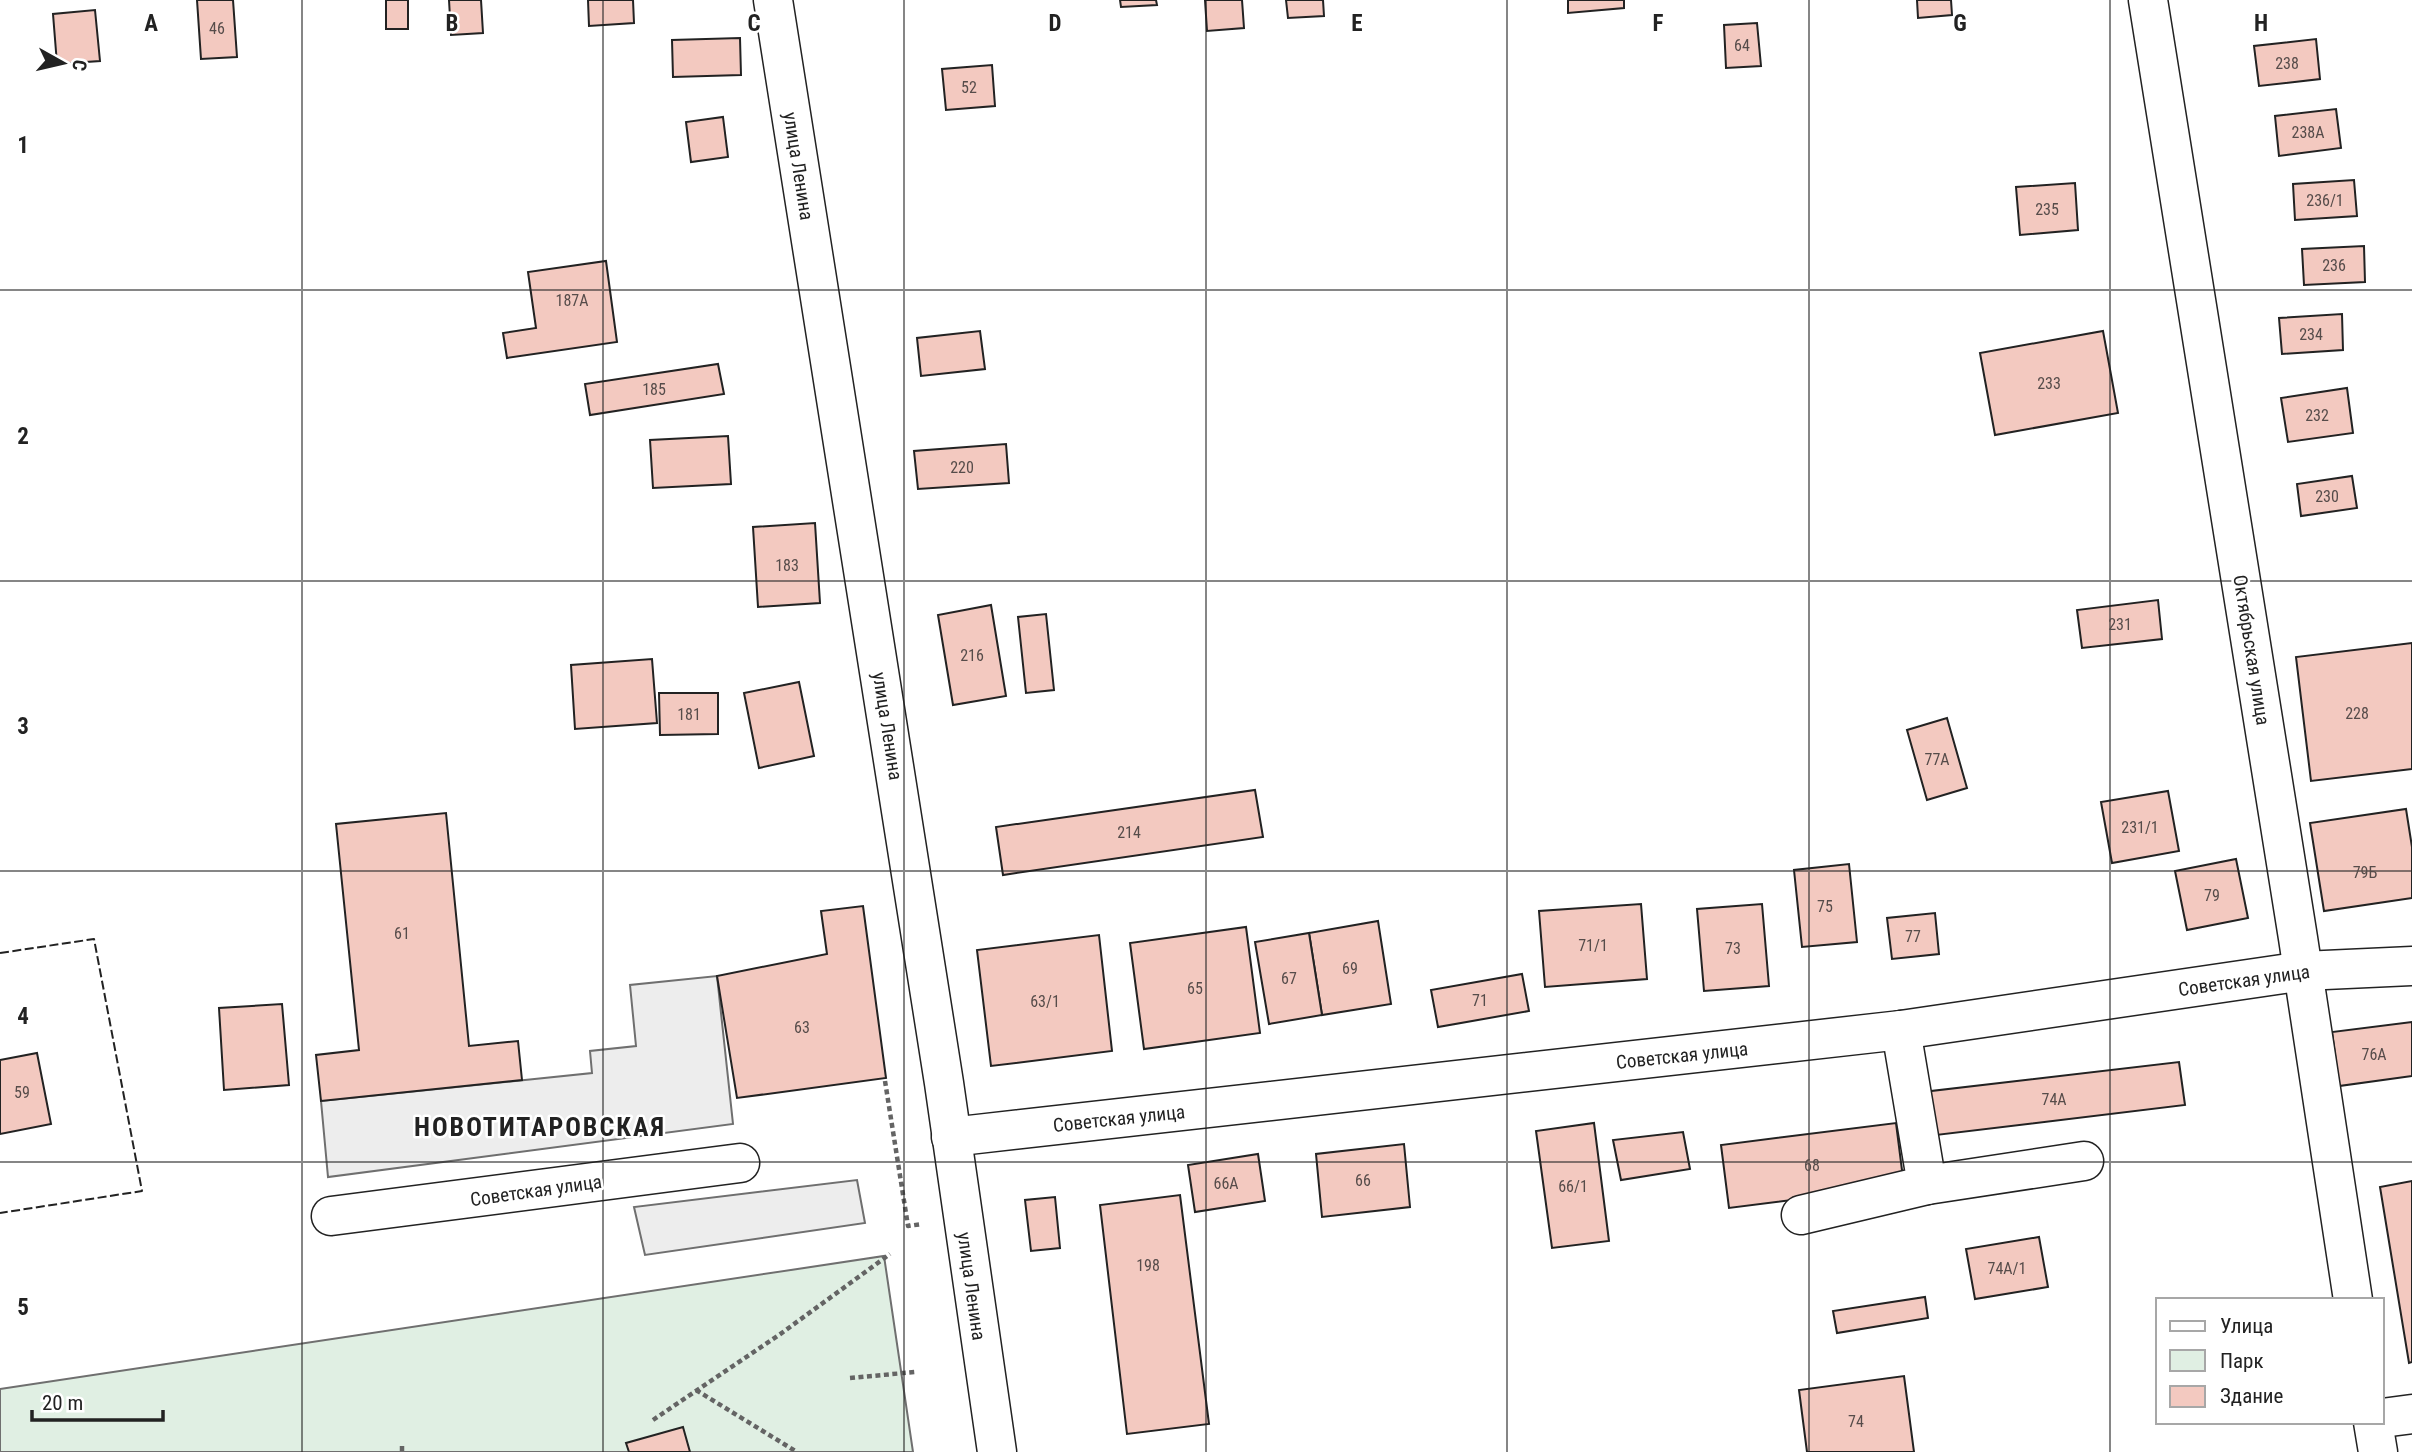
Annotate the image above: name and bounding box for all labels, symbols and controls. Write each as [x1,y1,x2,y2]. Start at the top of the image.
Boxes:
text: A [144,10,158,37]
text: B [446,10,458,37]
text: C [747,10,761,37]
text: D [1049,10,1062,37]
text: E [1351,10,1363,37]
text: F [1653,10,1664,37]
text: G [1953,10,1967,37]
text: H [2254,10,2268,37]
house number: 46 [209,19,225,38]
north arrow [28,28,98,98]
house number: 64 [1734,36,1750,55]
house number: 238 [2275,54,2299,73]
text: С [67,58,91,72]
house number: 52 [961,78,977,97]
street label: улица Ленина [779,110,818,222]
house number: 238А [2292,123,2324,142]
text: 1 [17,132,29,159]
house number: 236/1 [2306,191,2344,210]
house number: 235 [2035,200,2059,219]
house number: 236 [2322,256,2346,275]
house number: 187А [556,291,588,310]
house number: 234 [2299,325,2323,344]
house number: 233 [2037,374,2061,393]
house number: 185 [642,380,666,399]
house number: 232 [2305,406,2329,425]
text: 2 [17,423,29,450]
house number: 220 [950,458,974,477]
house number: 230 [2315,487,2339,506]
house number: 183 [775,556,799,575]
street label: Октябрьская улица [2228,573,2275,727]
house number: 231 [2108,615,2132,634]
house number: 216 [960,646,984,665]
street label: улица Ленина [868,670,907,782]
house number: 228 [2345,704,2369,723]
house number: 181 [677,705,701,724]
text: 3 [17,713,29,740]
house number: 77А [1924,750,1950,769]
house number: 231/1 [2121,818,2159,837]
house number: 214 [1117,823,1141,842]
house number: 79Б [2353,863,2378,882]
house number: 79 [2204,886,2220,905]
house number: 75 [1817,897,1833,916]
house number: 61 [394,924,410,943]
house number: 77 [1905,927,1921,946]
house number: 71/1 [1578,936,1608,955]
house number: 73 [1725,939,1741,958]
house number: 69 [1342,959,1358,978]
street label: Советская улица [2177,960,2311,1001]
house number: 67 [1281,969,1297,988]
house number: 65 [1187,979,1203,998]
house number: 71 [1472,991,1488,1010]
house number: 63/1 [1030,992,1060,1011]
text: 4 [17,1003,29,1030]
house number: 63 [794,1018,810,1037]
street label: Советская улица [1615,1037,1749,1074]
house number: 76А [2361,1045,2387,1064]
house number: 59 [14,1083,30,1102]
house number: 74А [2041,1090,2067,1109]
street label: Советская улица [1052,1100,1186,1137]
district label: НОВОТИТАРОВСКАЯ [414,1112,666,1142]
house number: 68 [1804,1156,1820,1175]
street label: Советская улица [469,1170,603,1211]
house number: 66 [1355,1171,1371,1190]
house number: 66А [1213,1174,1239,1193]
house number: 66/1 [1558,1177,1588,1196]
street label: улица Ленина [953,1230,990,1342]
house number: 198 [1136,1256,1160,1275]
house number: 74А/1 [1988,1259,2026,1278]
text: 5 [17,1294,29,1321]
legend [2156,1298,2384,1424]
text: Улица [2220,1314,2273,1338]
text: Парк [2220,1349,2264,1373]
scale bar [32,1378,163,1422]
text: Здание [2220,1384,2284,1408]
text: 20 m [42,1391,83,1415]
house number: 74 [1848,1412,1864,1431]

